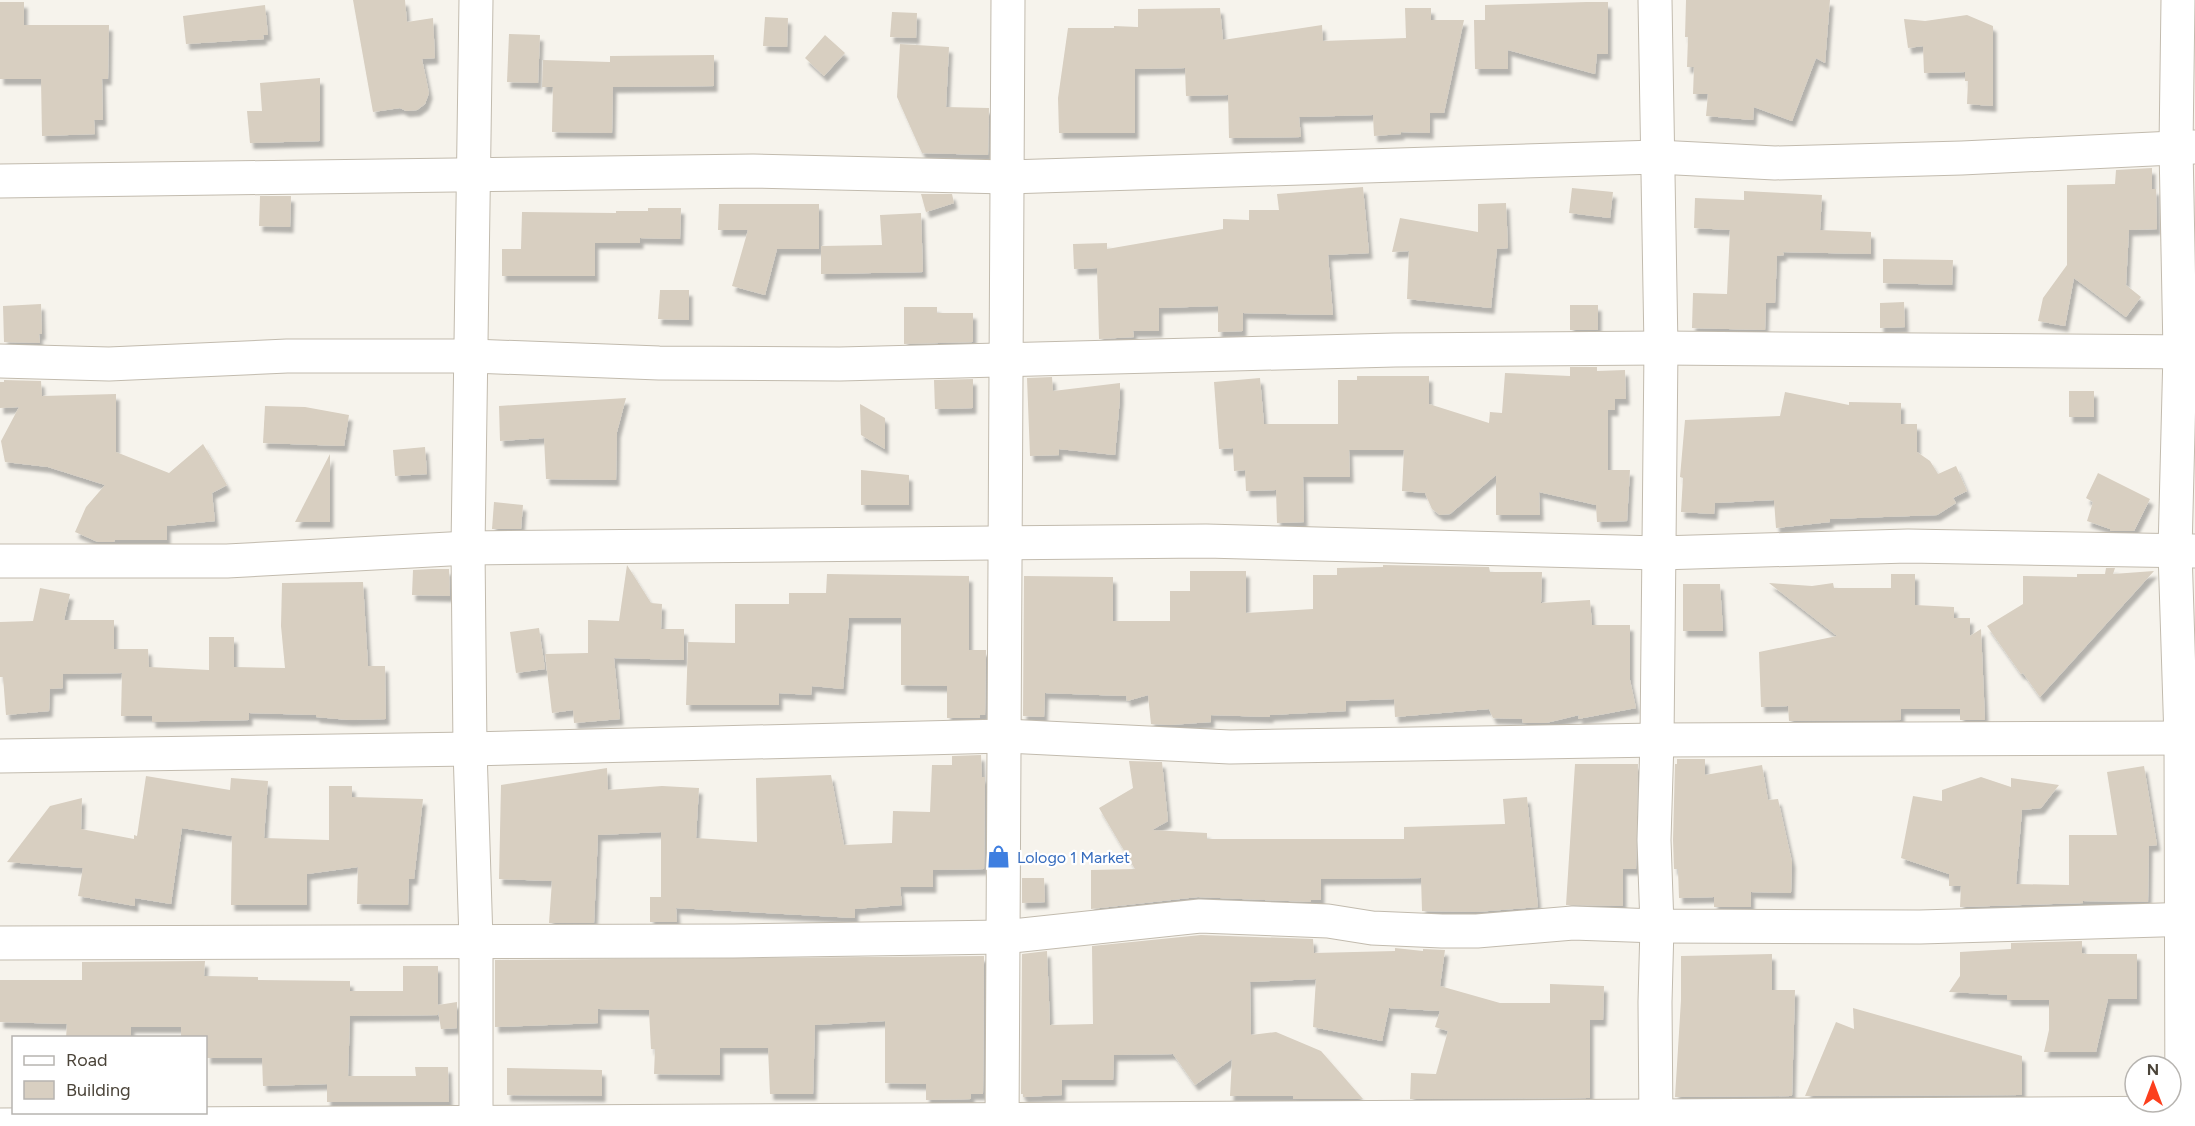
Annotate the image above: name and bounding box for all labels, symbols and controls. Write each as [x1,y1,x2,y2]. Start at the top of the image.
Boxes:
shop icon: Lologo 1 Market [986,844,1012,870]
place label: Lologo 1 Market [1017,848,1130,867]
legend [12,1036,207,1114]
text: Road [66,1049,107,1071]
north arrow [2123,1054,2183,1114]
text: N [2147,1060,2159,1079]
text: Building [66,1079,131,1101]

